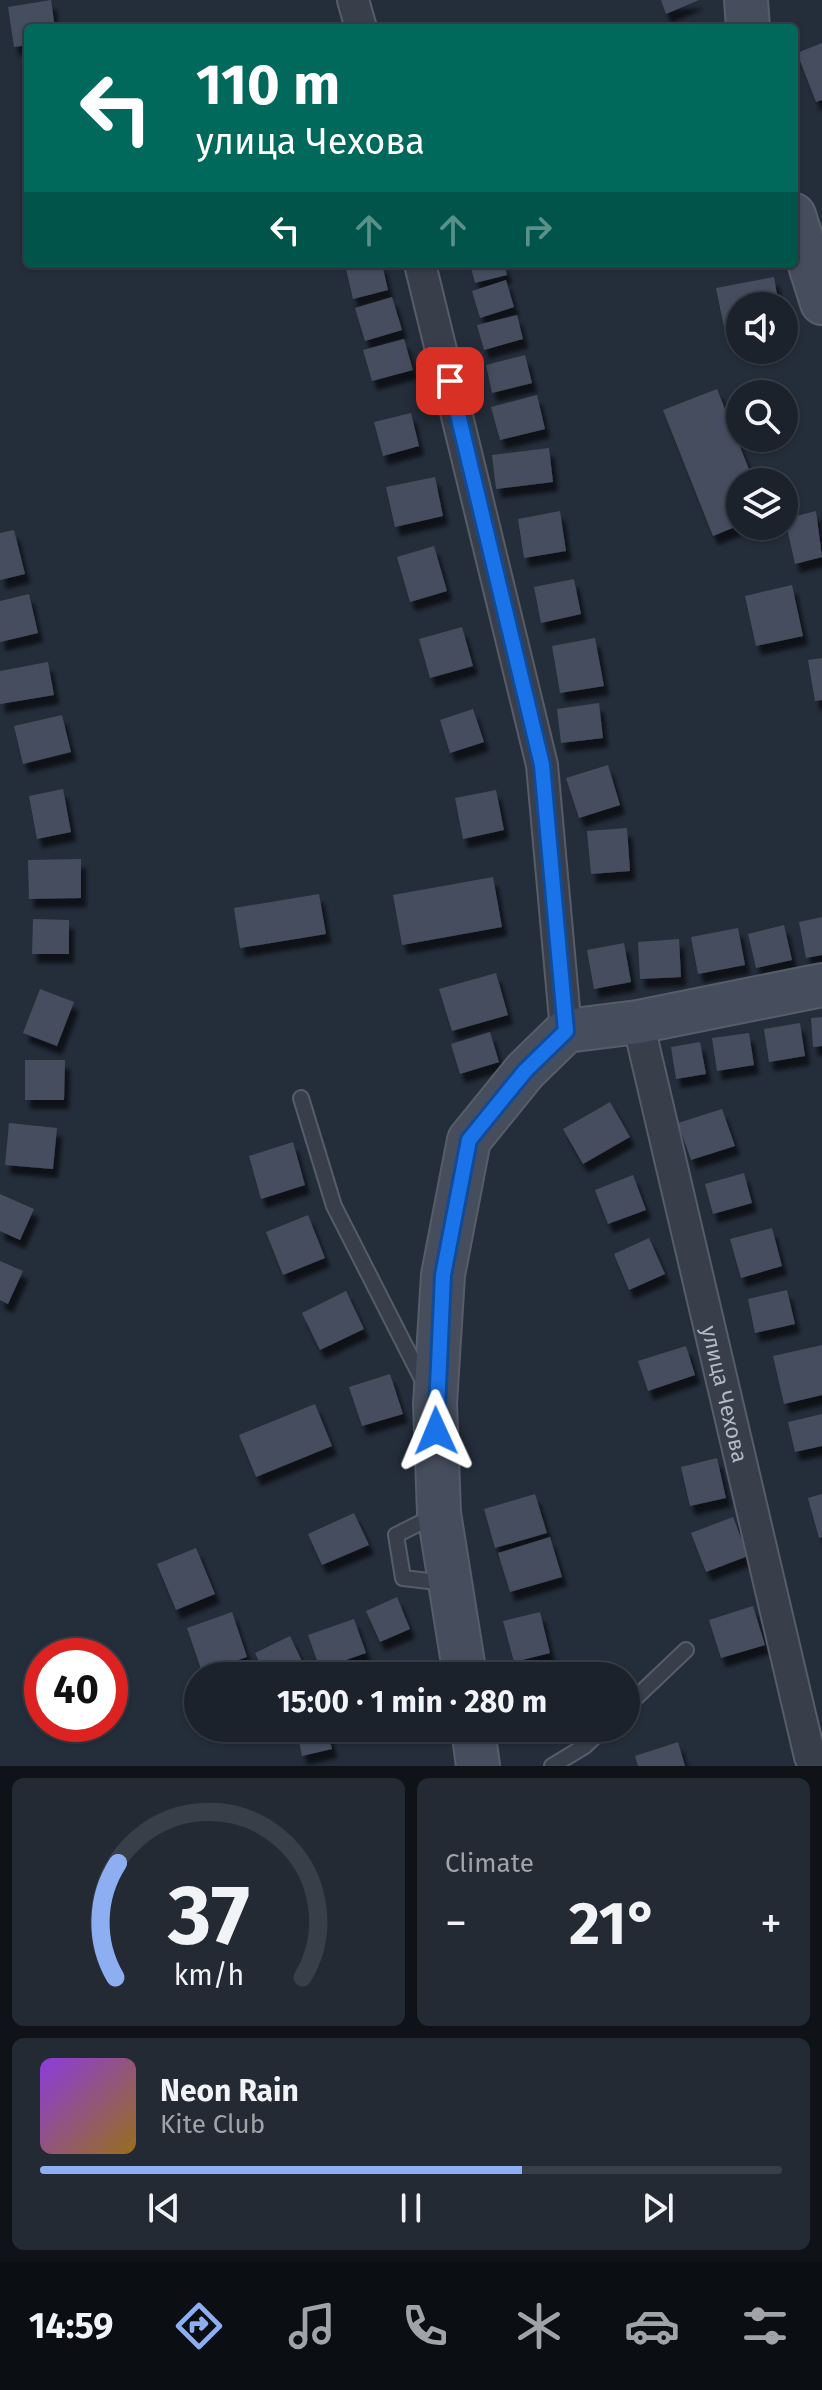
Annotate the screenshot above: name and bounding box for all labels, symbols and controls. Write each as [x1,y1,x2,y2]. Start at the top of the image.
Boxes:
text: 110 m [196,52,340,119]
icon: left [64,56,168,160]
text: улица Чехова [196,120,425,164]
icon: left [263,208,307,252]
icon: ahead [347,208,391,252]
icon: ahead [431,208,475,252]
icon: right [515,208,559,252]
map controls [726,292,798,540]
button: sound [726,292,798,364]
pin [416,347,484,415]
icon: arrive [428,359,472,403]
button: search [726,380,798,452]
button: layers [726,468,798,540]
street label: улица Чехова [696,1323,754,1465]
position arrow [394,1389,478,1473]
speed limit sign: 40 [24,1638,128,1742]
text: 15:00 · 1 min · 280 m [277,1684,547,1720]
text: Climate [445,1848,534,1879]
text: 37 [167,1866,249,1966]
text: 21° [569,1888,658,1960]
text: − [445,1897,467,1950]
text: + [760,1897,782,1950]
text: km/h [173,1958,244,1993]
text: Neon Rain [160,2073,299,2109]
text: Kite Club [160,2109,265,2140]
icon: previous [142,2186,186,2230]
icon: pause [389,2186,433,2230]
icon: next [636,2186,680,2230]
icon: directions [171,2298,227,2354]
icon: music [284,2298,340,2354]
icon: phone [397,2298,453,2354]
icon: climate [511,2298,567,2354]
icon: car [624,2298,680,2354]
icon: filters [737,2298,793,2354]
text: 14:59 [29,2304,114,2348]

